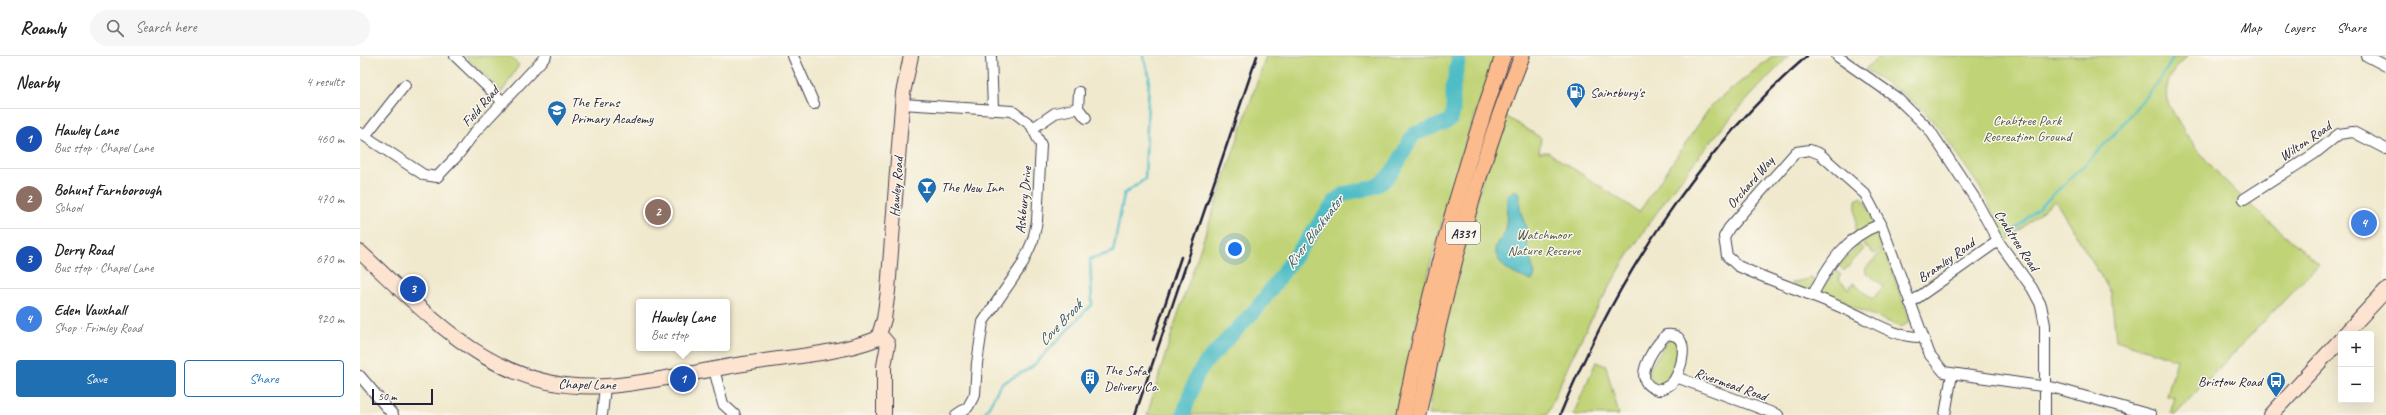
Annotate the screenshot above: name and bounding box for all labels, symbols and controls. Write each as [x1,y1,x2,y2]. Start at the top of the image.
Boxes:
search box [90,10,370,46]
text: Roamly [20,16,66,40]
icon: search [104,17,126,39]
text: Search here [136,18,197,37]
text: Map [2240,19,2262,36]
text: Layers [2284,19,2315,36]
text: Share [2337,19,2366,36]
text: Nearby [16,72,59,93]
text: 4 results [306,74,344,90]
street label: Field Road [458,81,504,130]
fuel station icon: Sainsbury's [1565,81,1587,109]
place label: Sainsbury's [1590,84,1645,101]
place label: The Ferns Primary Academy [571,94,654,127]
school or university icon: The Ferns Primary Academy [546,99,568,127]
park label: Crabtree Park Recreation Ground [1983,112,2073,145]
street label: Wilton Road [2276,117,2336,165]
text: Hawley Lane [54,121,118,140]
text: 1 [26,131,32,147]
text: 460 m [316,131,344,147]
text: Bus stop · Chapel Lane [54,140,153,156]
street label: Orchard Way [1723,152,1779,212]
street label: Hawley Road [886,154,907,218]
street label: Ashbury Drive [1012,164,1036,234]
bar icon: The New Inn [916,176,938,204]
place label: The New Inn [941,179,1004,196]
text: Bohunt Farnborough [54,181,161,200]
water label: River Blackwater [1281,190,1350,273]
text: 2 [26,191,32,207]
text: 470 m [316,191,344,207]
pin: 2 [645,197,671,227]
text: School [54,200,82,216]
street label: Crabtree Road [1991,207,2044,276]
pin: 4 [2351,208,2377,238]
road number: A331 [1446,222,1480,244]
park label: Watchmoor Nature Reserve [1508,226,1582,259]
street label: Bramley Road [1914,233,1980,286]
your location [1225,239,1245,259]
text: Derry Road [54,241,113,260]
text: 3 [26,251,32,267]
text: 670 m [316,251,344,267]
text: Bus stop · Chapel Lane [54,260,153,276]
pin: 3 [400,274,426,304]
water label: Cove Brook [1034,294,1089,350]
popup [636,299,730,351]
text: Eden Vauxhall [54,301,126,320]
text: Hawley Lane [651,308,715,327]
text: 4 [26,311,32,327]
text: 920 m [316,311,344,327]
text: Shop · Frimley Road [54,320,142,336]
text: Bus stop [651,327,688,343]
map controls [2338,331,2374,403]
button: + [2338,331,2374,367]
button: Save [16,360,176,397]
button: Share [184,360,344,397]
place label: The Sofa Delivery Co. [1104,362,1159,395]
pin: 1 [670,364,696,394]
street label: Rivermead Road [1692,364,1772,406]
building icon: The Sofa Delivery Co. [1079,367,1101,395]
button: − [2338,367,2374,403]
bus stop icon: Bristow Road [2265,370,2287,398]
place label: Bristow Road [2198,373,2264,390]
street label: Chapel Lane [558,376,617,394]
scale bar [372,387,433,406]
text: 50 m [378,389,397,403]

